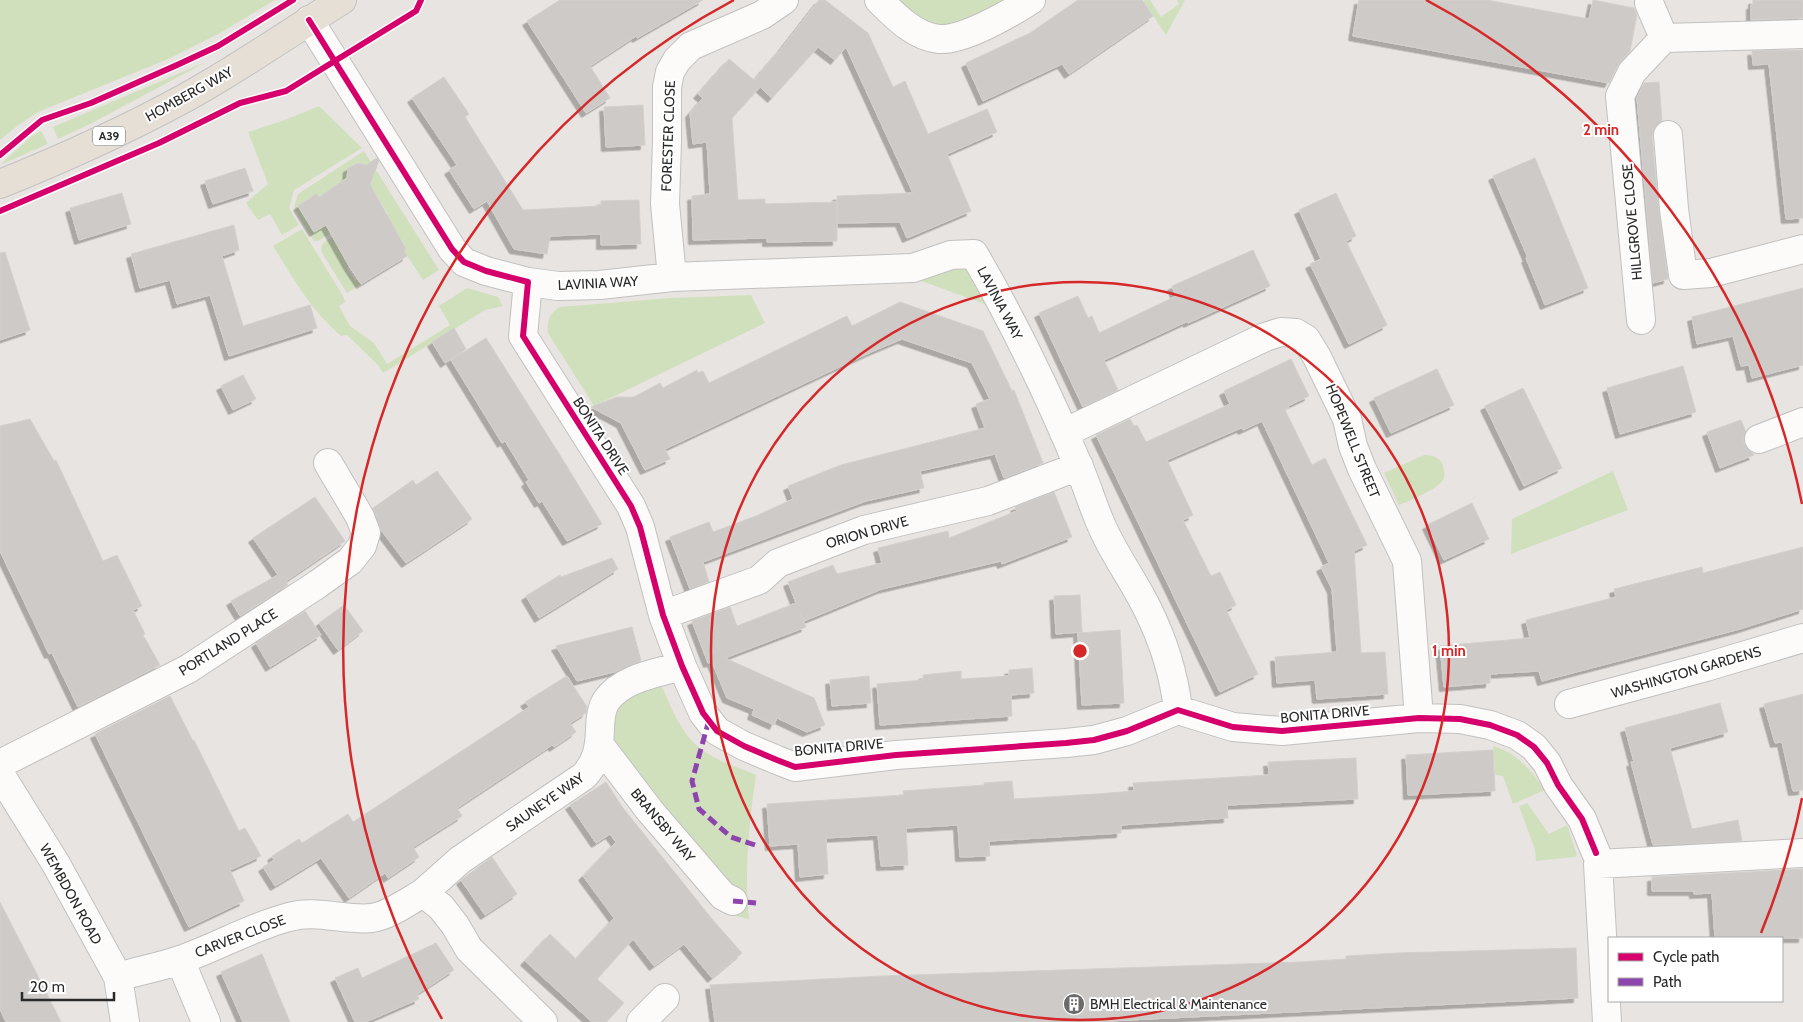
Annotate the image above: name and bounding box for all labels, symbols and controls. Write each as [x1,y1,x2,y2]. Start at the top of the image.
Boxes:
street label: HOMBERG WAY [142,62,237,125]
street label: FORESTER CLOSE [657,80,679,192]
text: 2 min [1583,121,1619,139]
road number: A39 [93,126,125,146]
street label: HILLGROVE CLOSE [1618,163,1646,281]
street label: LAVINIA WAY [973,263,1027,344]
street label: LAVINIA WAY [557,272,640,294]
street label: HOPEWELL STREET [1322,381,1384,501]
street label: BONITA DRIVE [569,394,633,479]
street label: ORION DRIVE [824,512,911,552]
street label: PORTLAND PLACE [175,604,281,680]
centre of rings [1071,642,1089,660]
text: 1 min [1432,642,1466,660]
street label: WASHINGTON GARDENS [1609,642,1763,702]
street label: BONITA DRIVE [1280,701,1371,727]
street label: BONITA DRIVE [794,734,885,760]
street label: SAUNEYE WAY [502,768,589,836]
street label: BRANSBY WAY [627,784,700,866]
street label: WEMBDON ROAD [36,840,106,948]
street label: CARVER CLOSE [192,910,288,962]
legend [1608,937,1783,1002]
text: Cycle path [1653,948,1719,966]
scale bar [22,970,115,1002]
text: Path [1653,973,1682,991]
text: 20 m [30,978,65,996]
building icon: BMH Electrical & Maintenance [1062,992,1086,1016]
place label: BMH Electrical & Maintenance [1090,995,1267,1013]

